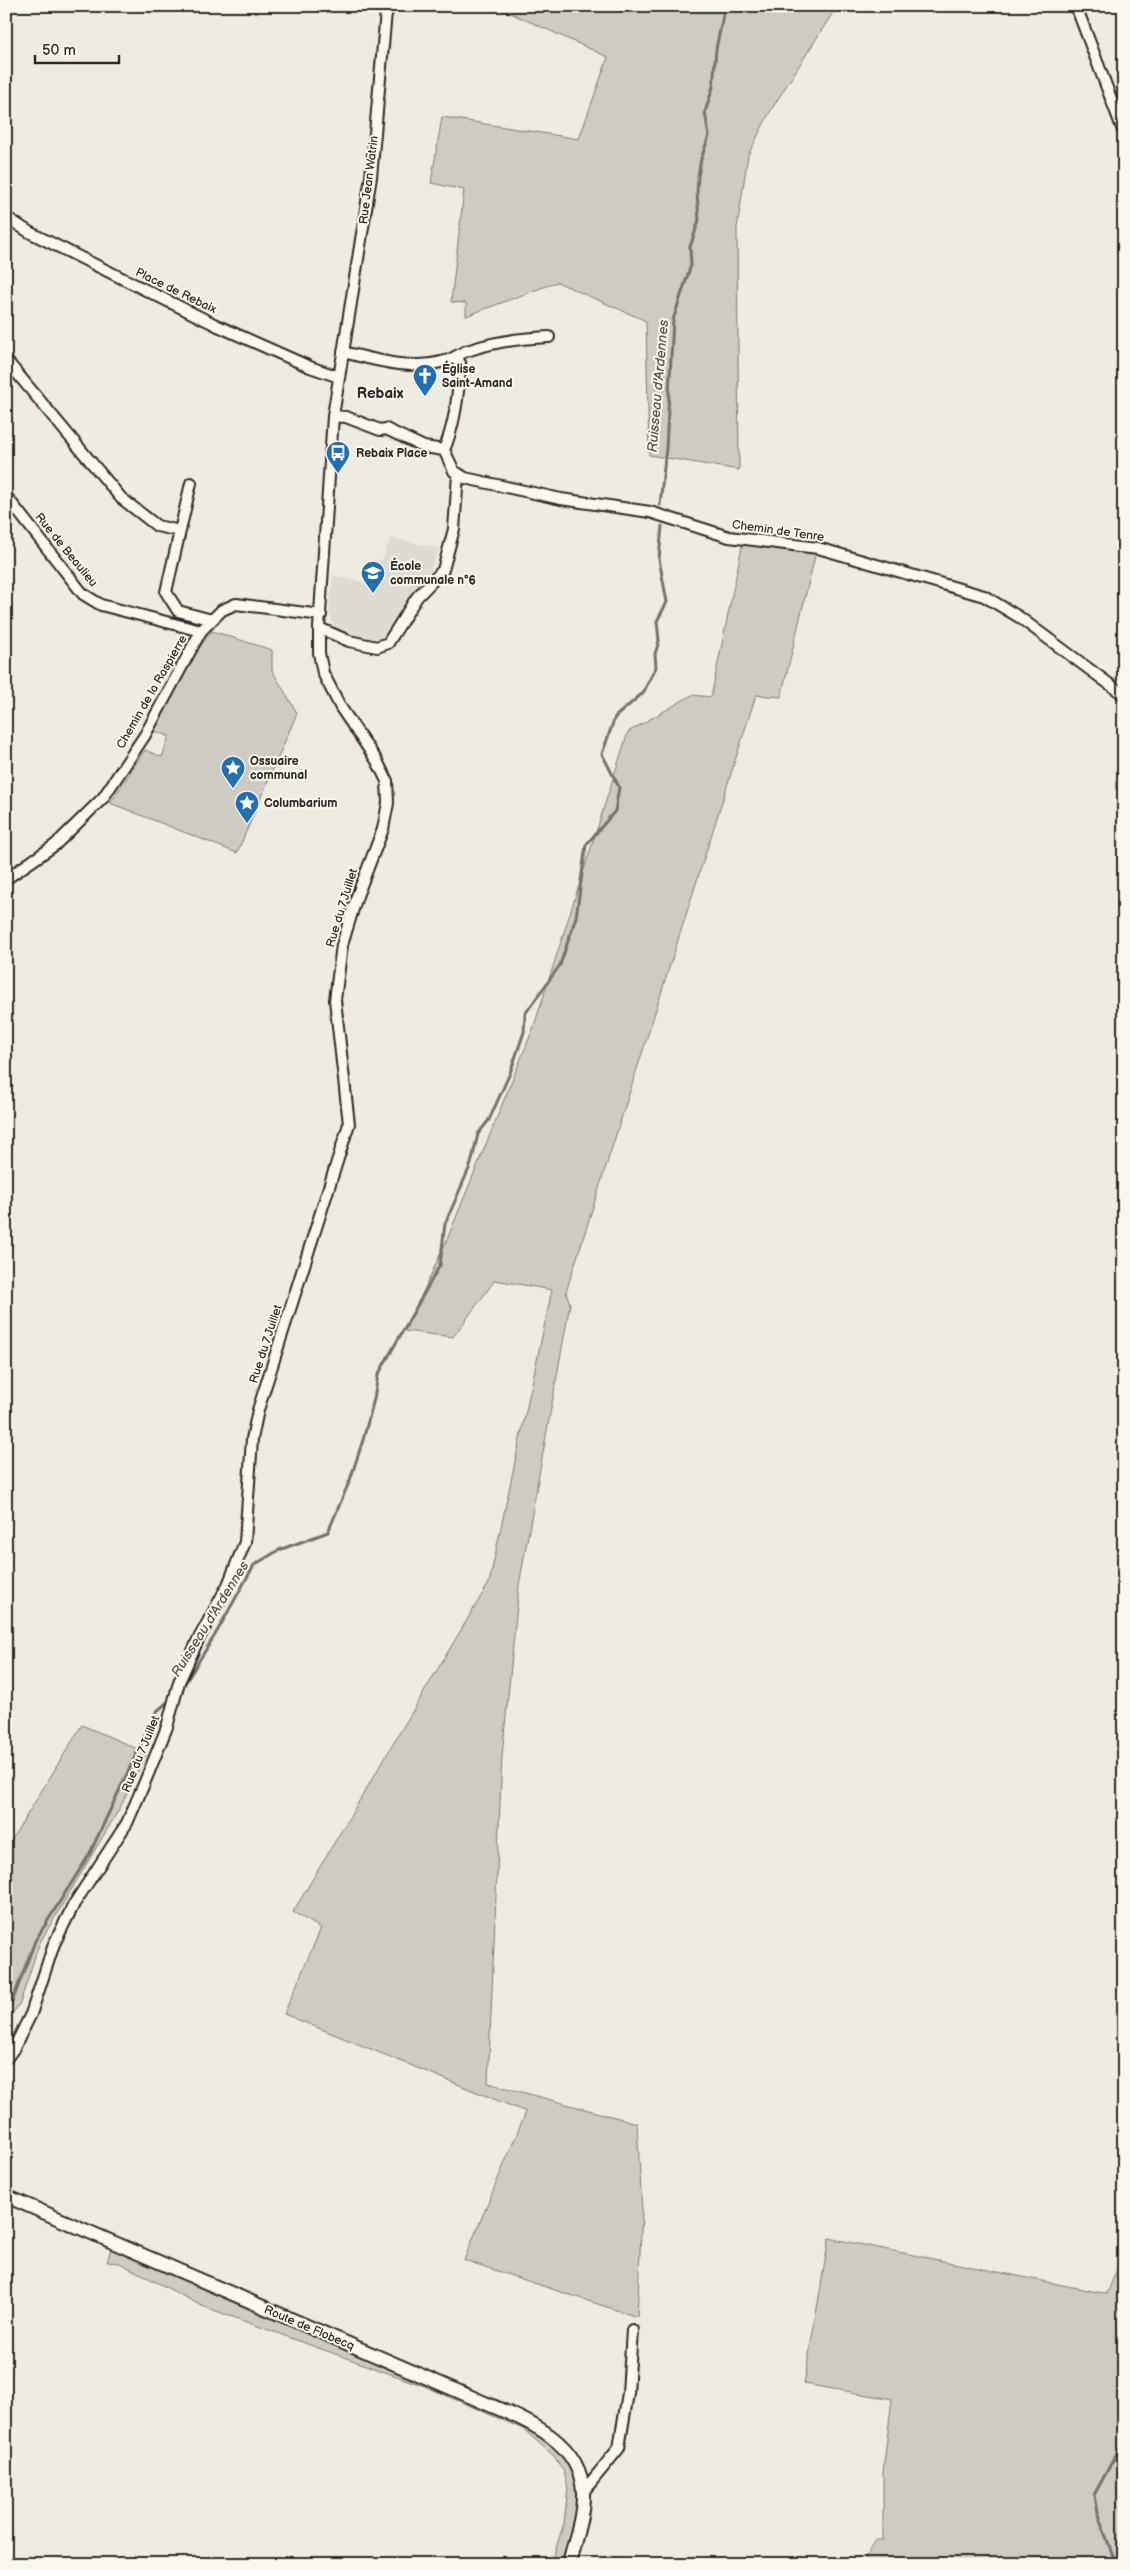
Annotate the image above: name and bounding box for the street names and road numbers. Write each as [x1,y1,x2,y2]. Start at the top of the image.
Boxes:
street label: Rue Jean Watrin [356,135,382,225]
street label: Place de Rebaix [133,265,219,317]
street label: Rue de Beaulieu [32,510,100,590]
street label: Chemin de Tenre [731,517,825,545]
street label: Chemin de la Raspierre [113,633,191,751]
street label: Rue du 7 Juillet [323,866,361,949]
street label: Rue du 7 Juillet [246,1303,286,1385]
street label: Rue du 7 Juillet [119,1713,163,1795]
street label: Route de Flobecq [262,2302,356,2354]

